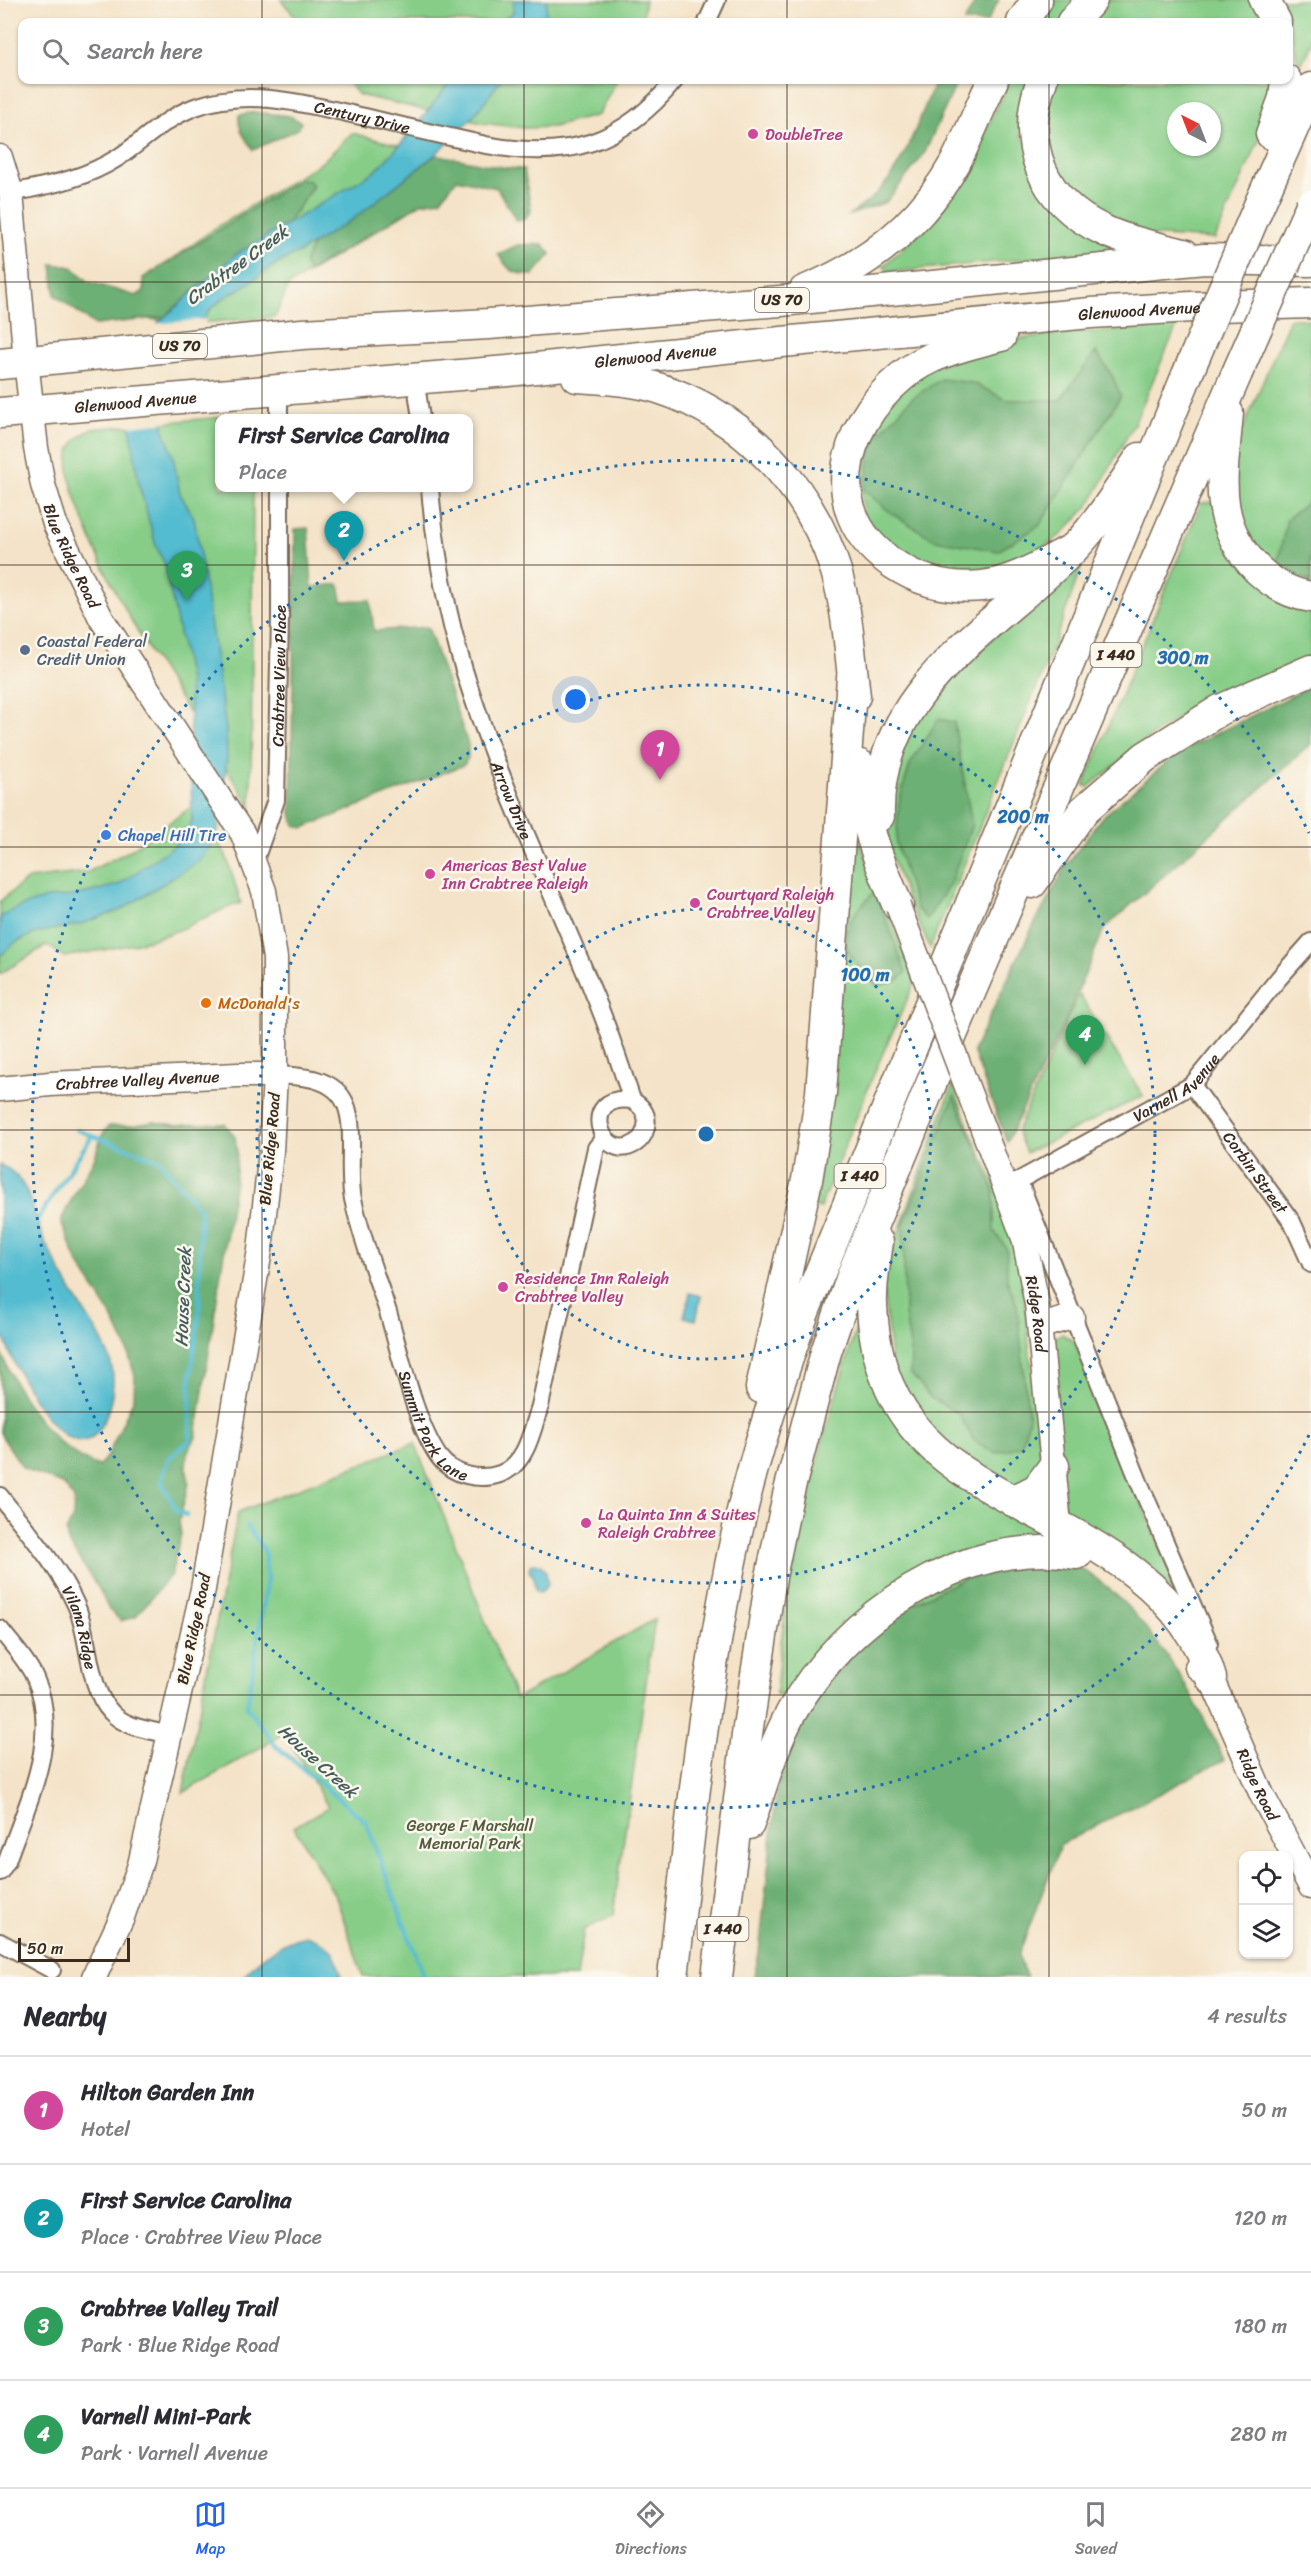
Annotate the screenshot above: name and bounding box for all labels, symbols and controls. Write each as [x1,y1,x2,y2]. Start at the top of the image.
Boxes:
search box [18,18,1293,84]
text: Search here [87,32,203,71]
icon: search [39,35,72,68]
street label: Century Drive [312,92,413,142]
north arrow [1167,102,1221,156]
place label: DoubleTree [765,120,843,149]
marker: DoubleTree [746,127,760,141]
water label: Crabtree Creek [179,216,297,314]
road number: US 70 [755,288,809,312]
street label: Glenwood Avenue [1077,293,1201,329]
road number: US 70 [153,334,207,358]
street label: Glenwood Avenue [593,335,718,377]
street label: Glenwood Avenue [73,383,198,422]
popup [215,414,473,492]
text: First Service Carolina [239,416,449,455]
text: Place [239,455,287,490]
street label: Blue Ridge Road [35,500,109,615]
pin: 2 [324,512,364,561]
pin: 3 [168,552,207,601]
street label: Crabtree View Place [263,605,295,747]
place label: Coastal Federal Credit Union [37,627,147,674]
text: 300 m [1156,642,1209,674]
marker: Coastal Federal Credit Union [18,643,32,657]
road number: I 440 [1090,643,1142,667]
your location [561,685,590,714]
pin: 1 [640,730,680,780]
street label: Arrow Drive [482,756,541,844]
text: 200 m [996,801,1049,833]
place label: Chapel Hill Tire [118,821,227,850]
marker: Chapel Hill Tire [99,828,113,842]
place label: Americas Best Value Inn Crabtree Raleigh [441,851,588,898]
marker: Americas Best Value Inn Crabtree Raleigh [423,867,437,881]
place label: Courtyard Raleigh Crabtree Valley [707,880,834,927]
marker: Courtyard Raleigh Crabtree Valley [688,896,702,910]
text: 100 m [841,959,890,991]
place label: McDonald's [218,989,300,1018]
marker: McDonald's [199,996,213,1010]
pin: 4 [1066,1016,1104,1065]
street label: Varnell Avenue [1127,1047,1228,1130]
street label: Crabtree Valley Avenue [55,1062,220,1099]
street label: Blue Ridge Road [250,1090,289,1206]
centre of rings [696,1124,716,1144]
street label: Corbin Street [1215,1125,1296,1221]
road number: I 440 [834,1164,886,1188]
water label: House Creek [165,1245,201,1347]
place label: Residence Inn Raleigh Crabtree Valley [515,1264,669,1311]
street label: Ridge Road [1017,1273,1056,1355]
marker: Residence Inn Raleigh Crabtree Valley [496,1280,510,1294]
street label: Summit Park Lane [390,1367,472,1490]
place label: La Quinta Inn & Suites Raleigh Crabtree [598,1500,757,1547]
marker: La Quinta Inn & Suites Raleigh Crabtree [579,1516,593,1530]
street label: Blue Ridge Road [168,1569,220,1687]
street label: Vilana Ridge [54,1580,105,1672]
water label: House Creek [270,1716,367,1807]
street label: Ridge Road [1228,1744,1288,1827]
park label: George F Marshall Memorial Park [407,1811,534,1858]
map controls [1239,1851,1293,1959]
button: locate [1239,1851,1293,1905]
button: layers [1239,1905,1293,1959]
road number: I 440 [698,1917,748,1941]
text: 50 m [27,1934,63,1963]
scale bar [18,1935,130,1962]
text: Nearby [24,1993,106,2039]
text: 4 results [1207,1999,1287,2034]
text: Hilton Garden Inn [81,2073,254,2112]
text: 1 [39,2093,48,2128]
text: 50 m [1242,2093,1287,2128]
text: Hotel [81,2112,130,2147]
text: First Service Carolina [81,2181,291,2220]
text: 2 [38,2201,49,2236]
text: 120 m [1234,2201,1287,2236]
text: Place · Crabtree View Place [81,2220,322,2255]
text: Crabtree Valley Trail [81,2289,278,2328]
text: 3 [38,2309,49,2344]
text: 180 m [1233,2309,1287,2344]
text: Park · Blue Ridge Road [81,2328,279,2363]
text: Varnell Mini-Park [81,2397,251,2436]
text: 4 [37,2417,50,2452]
text: 280 m [1230,2417,1287,2452]
text: Park · Varnell Avenue [81,2436,268,2471]
tab: Map [194,2498,227,2563]
tab: Directions [615,2498,687,2563]
tab: Saved [1075,2498,1117,2563]

